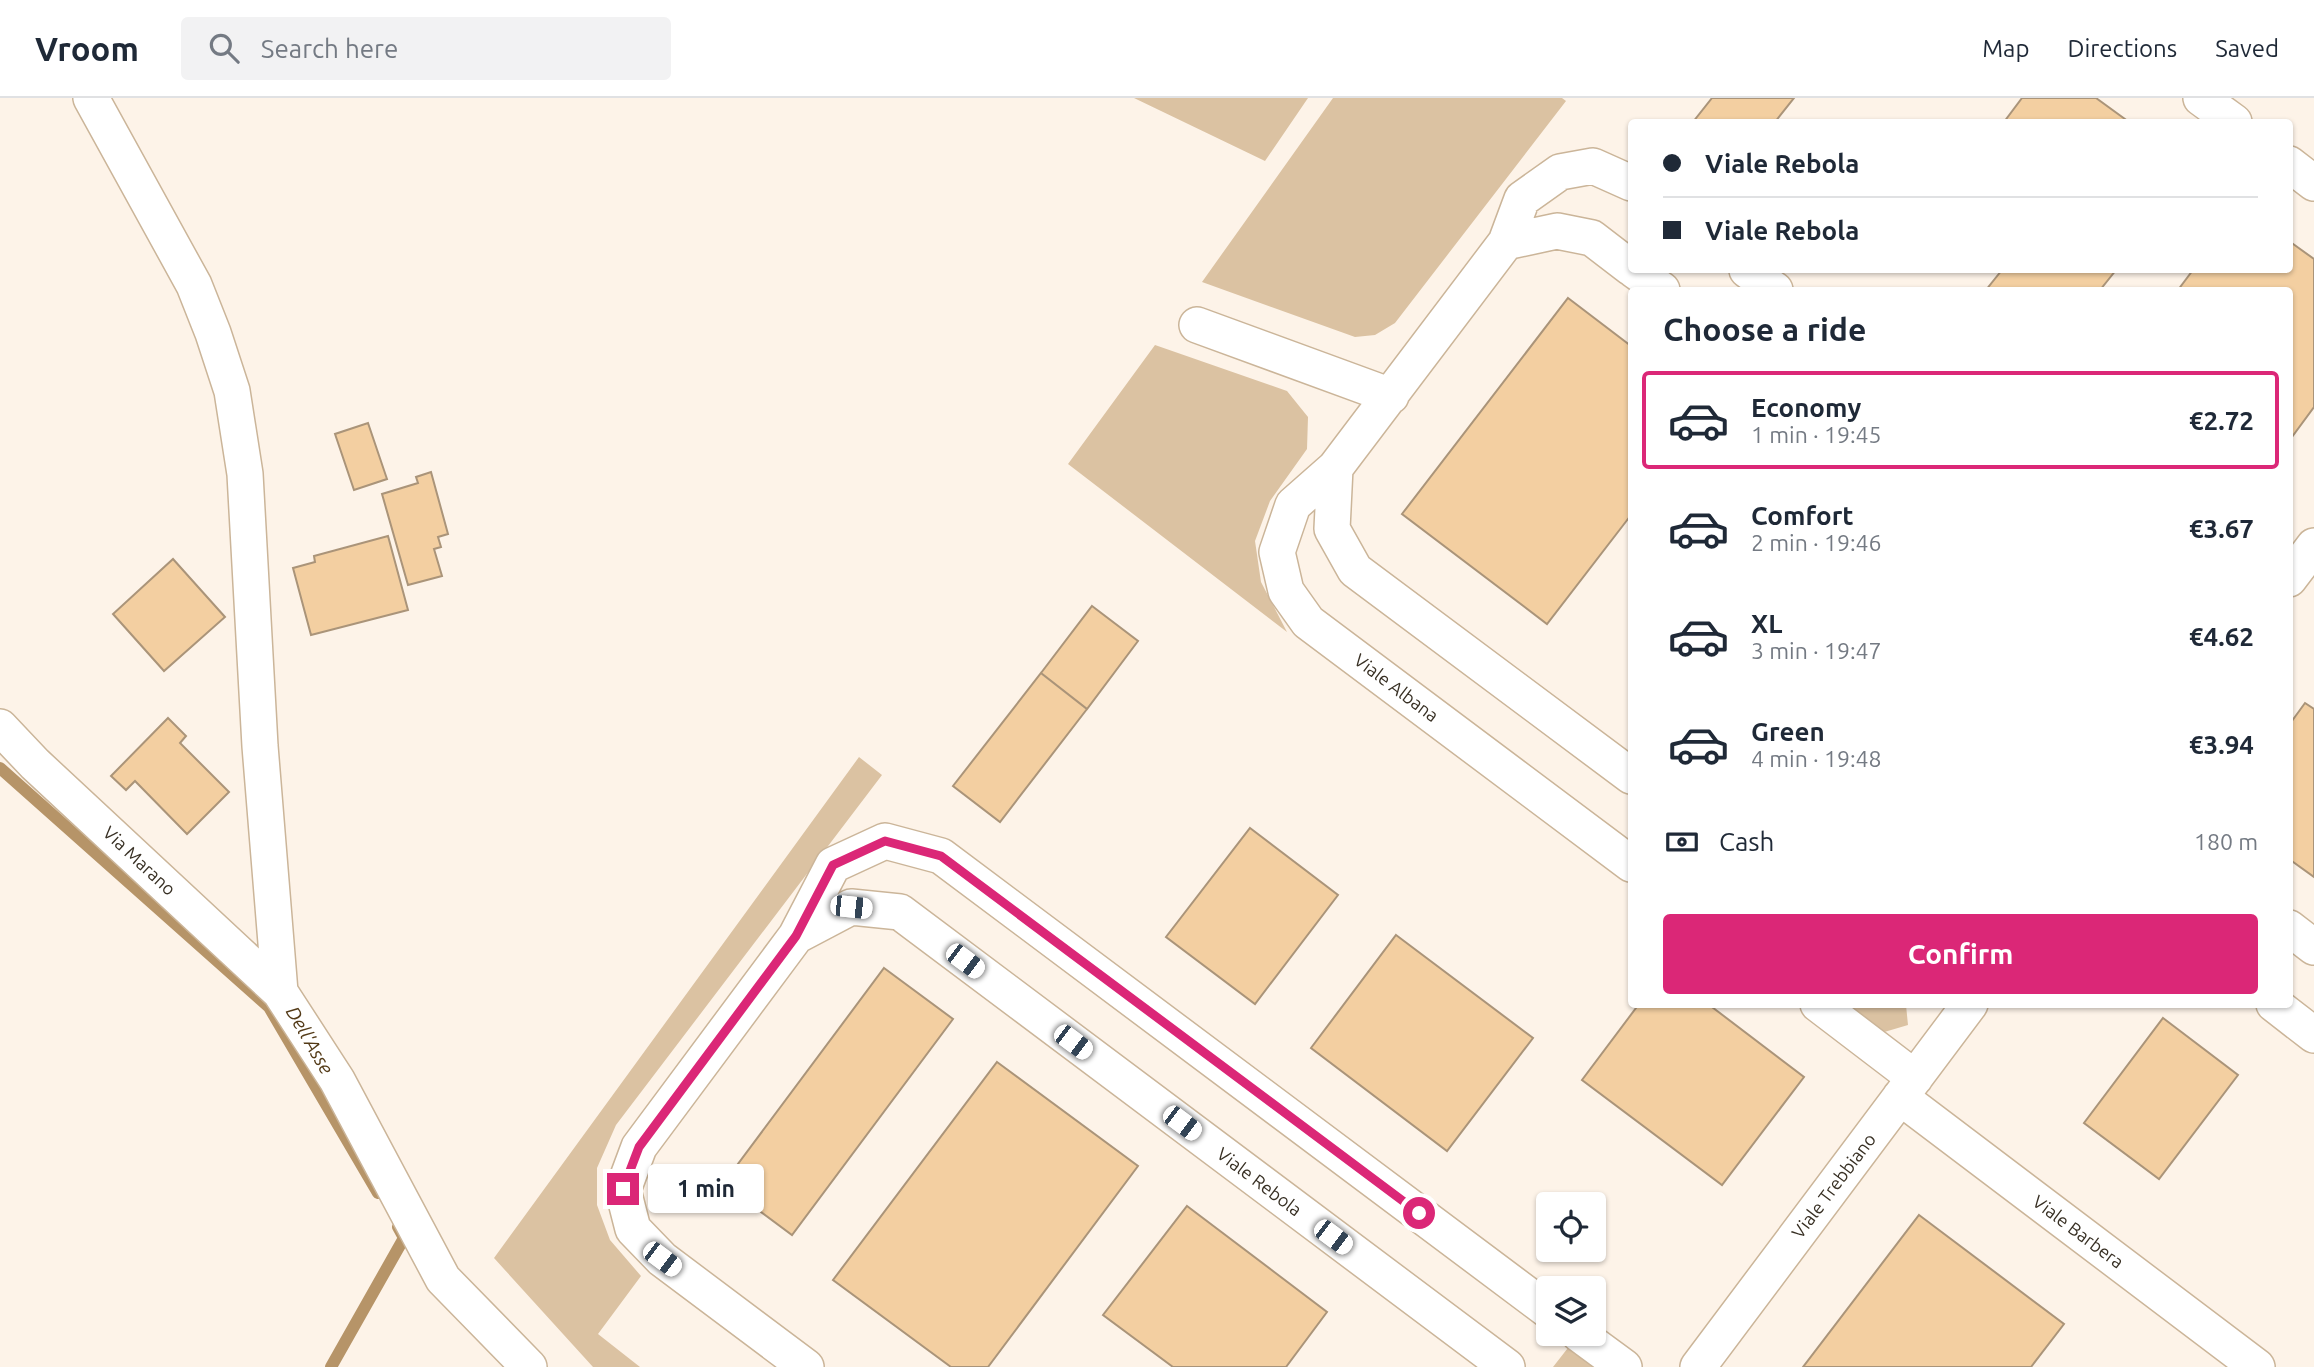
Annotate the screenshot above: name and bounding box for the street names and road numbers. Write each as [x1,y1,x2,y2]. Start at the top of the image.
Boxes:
street label: Viale Albana [1351,649,1443,725]
street label: Via Marano [99,822,180,899]
street label: Viale Trebbiano [1787,1129,1879,1242]
street label: Viale Rebola [1213,1143,1306,1219]
street label: Viale Barbera [2029,1191,2128,1272]

